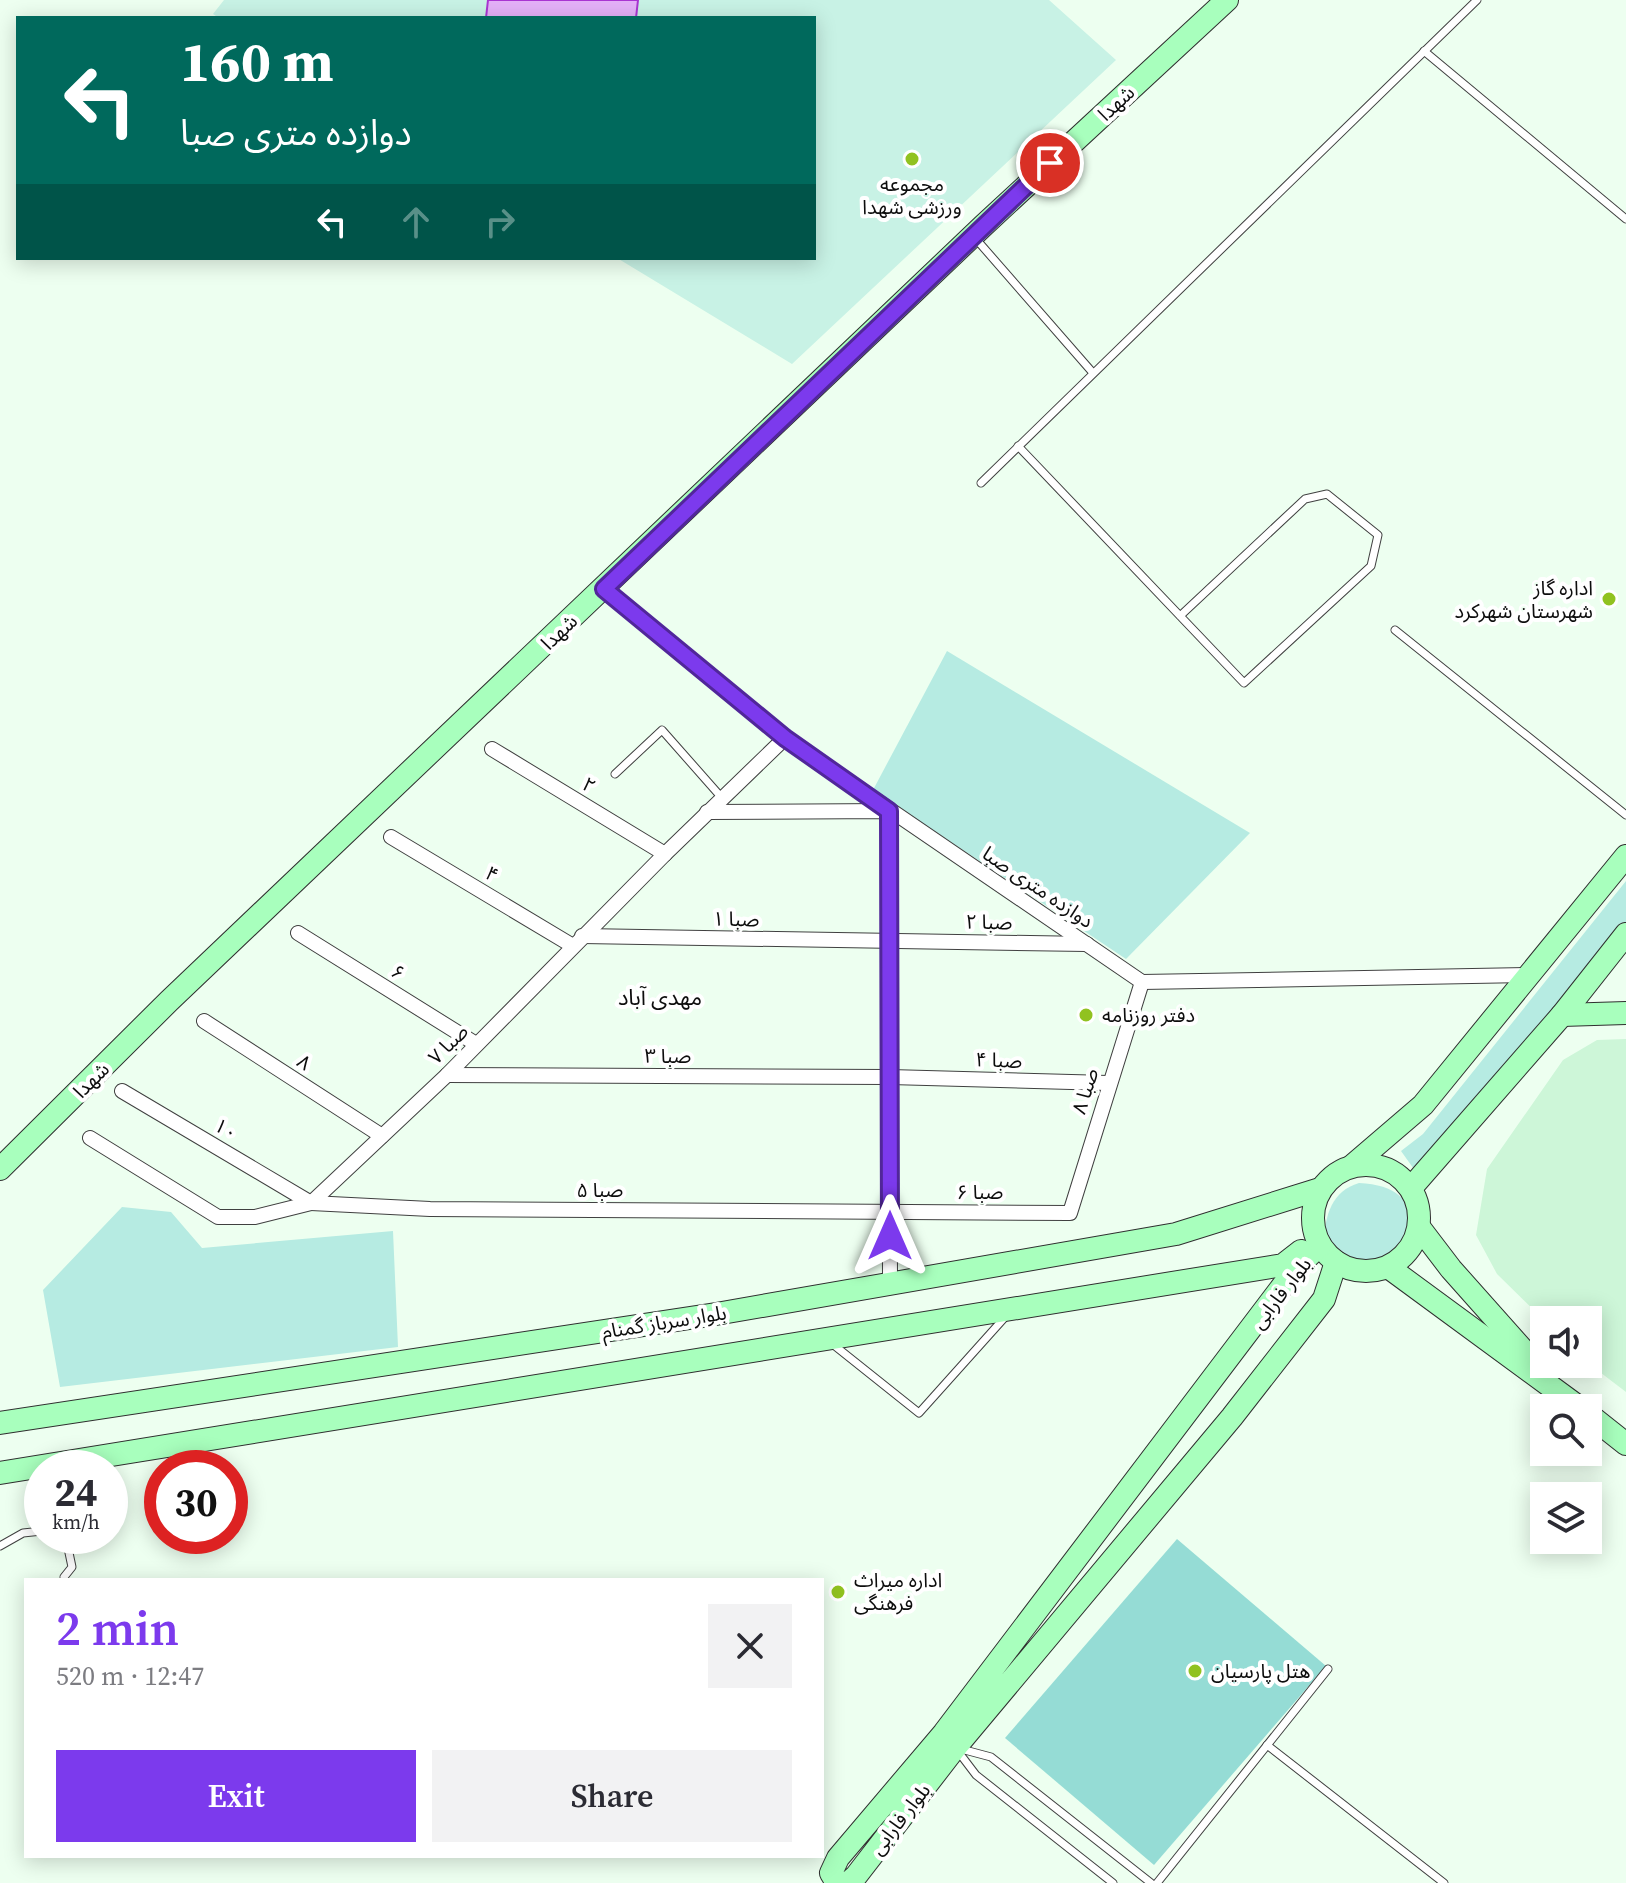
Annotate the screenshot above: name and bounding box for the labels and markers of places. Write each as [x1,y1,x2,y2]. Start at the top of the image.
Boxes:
pin [1016,129,1084,197]
marker: مجموعه ورزشی شهدا [903,150,921,168]
place label: مجموعه ورزشی شهدا [862,170,962,221]
place label: اداره گاز شهرستان شهرکرد [1455,574,1593,625]
marker: اداره گاز شهرستان شهرکرد [1600,590,1618,608]
place label: دفتر روزنامه [1102,1001,1195,1029]
marker: دفتر روزنامه [1077,1006,1095,1024]
place label: اداره میراث فرهنگی [854,1566,942,1617]
marker: اداره میراث فرهنگی [829,1583,847,1601]
place label: هتل پارسیان [1211,1657,1310,1685]
marker: هتل پارسیان [1186,1662,1204,1680]

